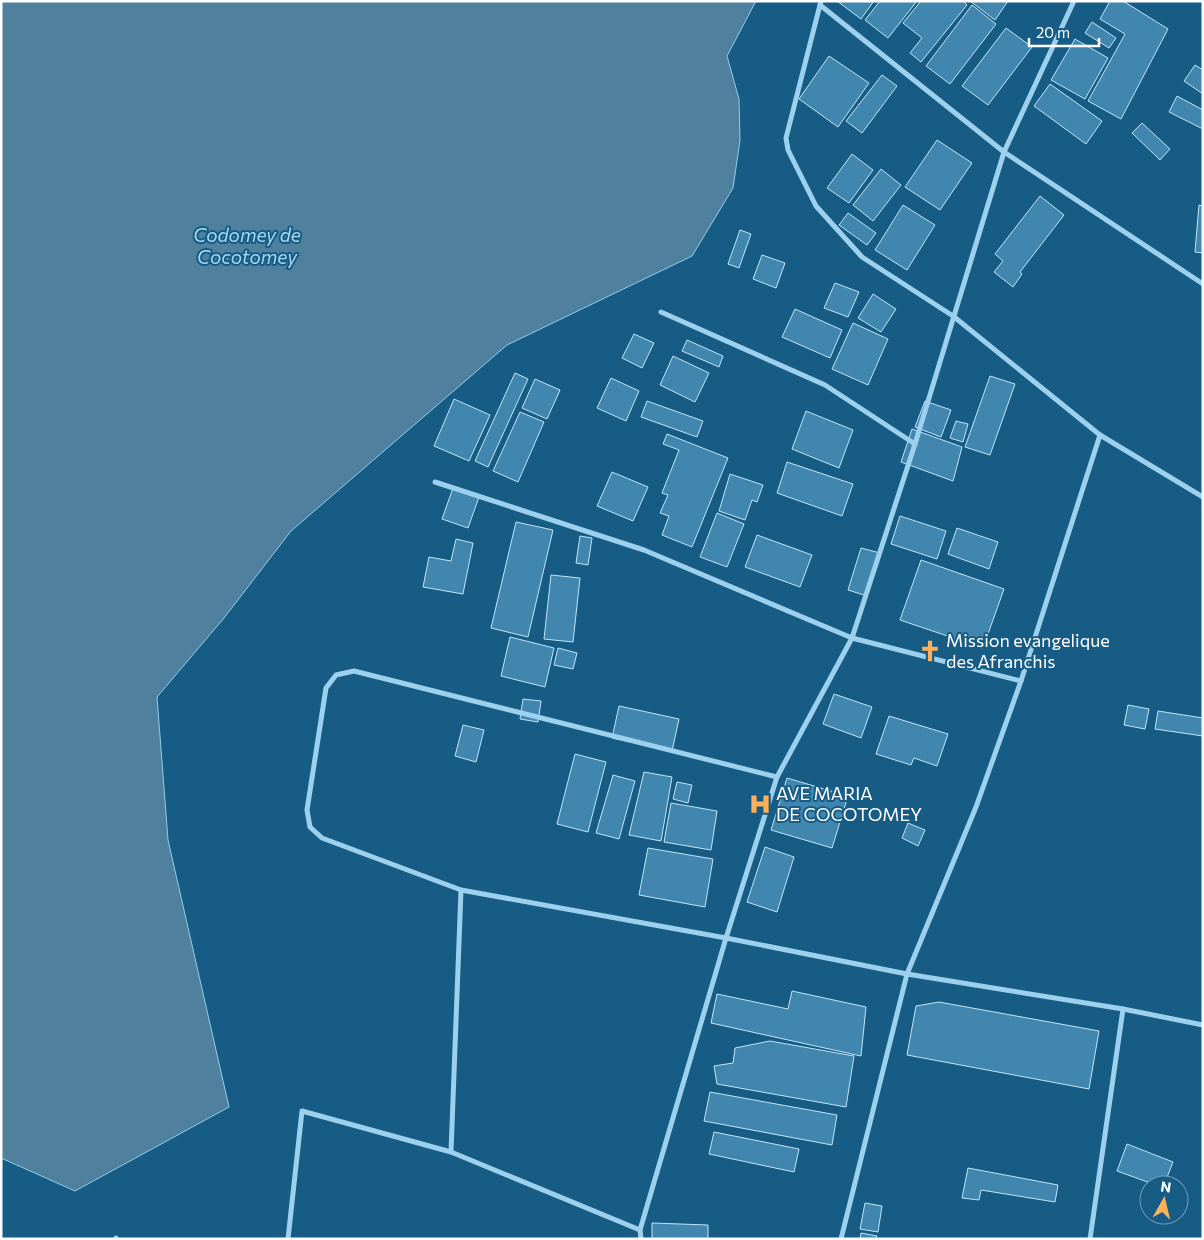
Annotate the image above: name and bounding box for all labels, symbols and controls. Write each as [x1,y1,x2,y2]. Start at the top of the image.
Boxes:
scale bar [1029,15,1099,47]
text: 20 m [1036,23,1070,41]
water label: Codomey de Cocotomey [193,223,301,268]
place label: Mission evangelique des Afranchis [946,629,1110,672]
church icon: Mission evangelique des Afranchis [917,638,943,664]
place label: AVE MARIA DE COCOTOMEY [776,782,922,825]
hospital icon: AVE MARIA DE COCOTOMEY [747,791,773,817]
north arrow [1139,1175,1189,1225]
text: N [1159,1177,1172,1196]

